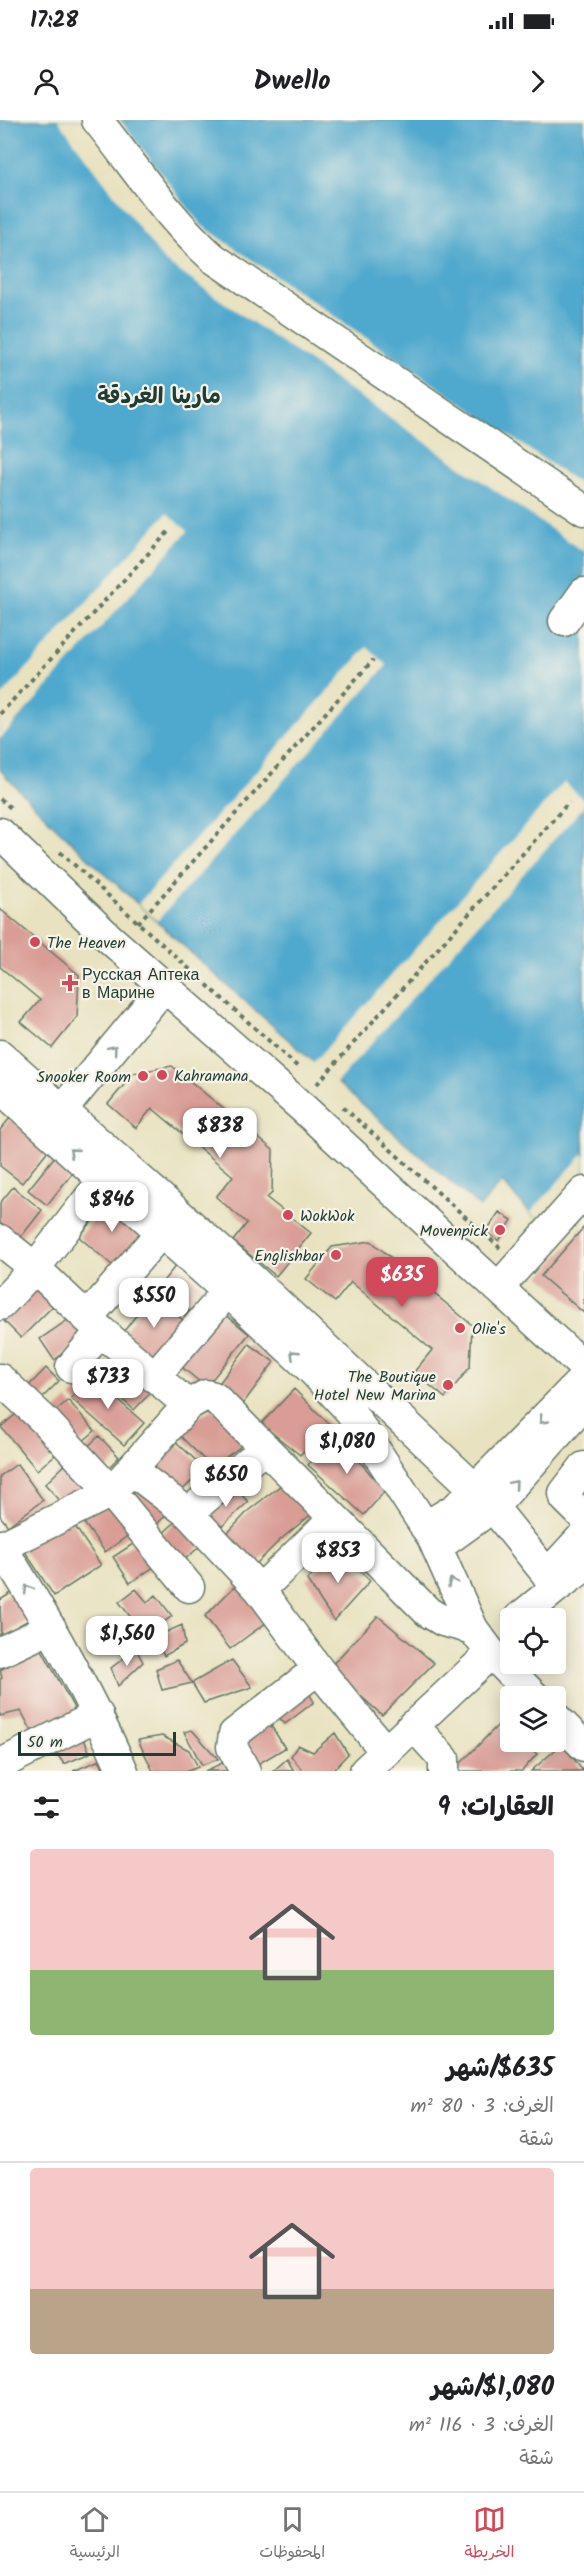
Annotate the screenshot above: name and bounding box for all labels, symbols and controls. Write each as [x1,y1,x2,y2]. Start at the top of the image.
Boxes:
text: 17:28 [30,4,78,39]
text: Dwello [254,60,331,103]
icon: person [30,65,63,98]
icon: forward [521,65,554,98]
district label: مارينا الغردقة [97,380,221,415]
place label: The Heaven [47,931,126,956]
marker: The Heaven [28,935,42,949]
place label: Русская Аптека в Марине [82,963,200,1006]
marker: Русская Аптека в Марине [63,976,77,990]
one-way arrow [106,1045,117,1056]
place label: Kahramana [174,1064,249,1089]
place label: Snooker Room [36,1065,131,1090]
marker: Kahramana [155,1068,169,1082]
marker: Snooker Room [136,1069,150,1083]
pin: $838 [184,1108,256,1159]
text: $838 [197,1111,243,1143]
one-way arrow [69,1148,80,1159]
pin: $846 [76,1182,148,1233]
text: $846 [89,1185,135,1217]
place label: WokWok [300,1204,355,1229]
marker: WokWok [281,1208,295,1222]
place label: Movenpick [420,1219,488,1244]
marker: Movenpick [493,1223,507,1237]
place label: Englishbar [254,1244,326,1269]
marker: Englishbar [329,1248,343,1262]
pin: $635 [366,1257,438,1308]
text: $635 [380,1260,424,1292]
pin: $550 [118,1278,190,1329]
text: $550 [133,1281,175,1313]
place label: Olie's [472,1317,506,1342]
marker: Olie's [453,1321,467,1335]
one-way arrow [291,1350,301,1361]
pin: $733 [72,1359,144,1410]
text: $733 [86,1362,130,1394]
place label: The Boutique Hotel New Marina [314,1365,436,1408]
marker: The Boutique Hotel New Marina [441,1378,455,1392]
one-way arrow [539,1413,550,1423]
pin: $1,080 [298,1424,396,1475]
text: $1,080 [319,1427,375,1459]
pin: $650 [190,1457,262,1508]
text: $650 [204,1460,248,1492]
one-way arrow [507,1480,518,1491]
pin: $853 [302,1533,374,1584]
text: $853 [316,1536,360,1568]
one-way arrow [448,1577,460,1588]
one-way arrow [23,1585,35,1595]
map controls [500,1608,566,1752]
button: locate [500,1608,566,1674]
pin: $1,560 [78,1616,176,1667]
text: $1,560 [100,1619,154,1651]
button: layers [500,1686,566,1752]
scale bar [18,1729,176,1756]
text: 50 m [27,1730,63,1755]
text: العقارات: 9 [437,1787,554,1829]
icon: filters [30,1791,63,1824]
icon: home [238,1888,346,1996]
text: $635/شهر [447,2048,554,2090]
text: الغرف: 3 · 80 m² [411,2091,554,2123]
text: شقة [519,2124,554,2156]
icon: home [238,2207,346,2315]
text: $1,080/شهر [431,2367,554,2409]
text: الغرف: 3 · 116 m² [409,2410,554,2442]
text: شقة [519,2443,554,2475]
tab: الرئيسية [70,2503,120,2566]
tab: المحفوظات [259,2503,325,2566]
tab: الخريطة [464,2503,514,2566]

